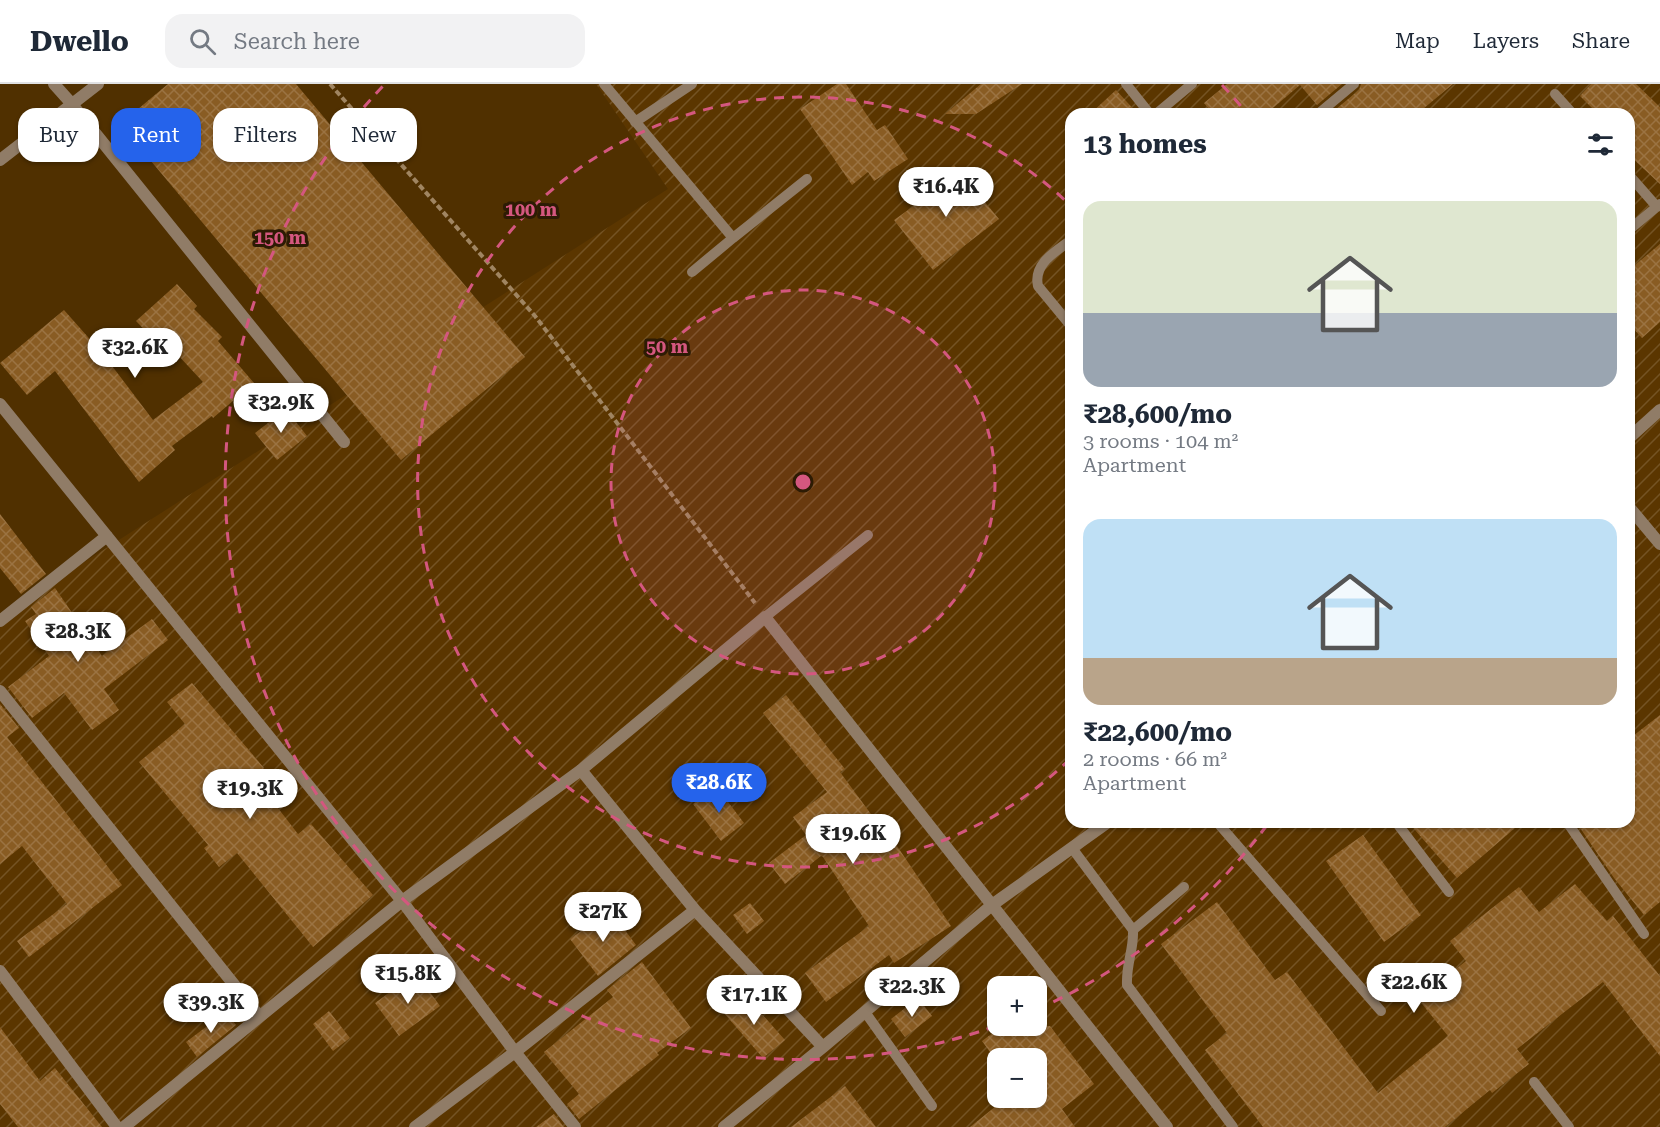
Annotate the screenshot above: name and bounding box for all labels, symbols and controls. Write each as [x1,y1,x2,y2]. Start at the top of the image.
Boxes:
search box [165,14,585,68]
text: Dwello [30,25,129,58]
icon: search [186,25,219,58]
text: Search here [234,29,360,54]
text: Map [1395,29,1440,53]
text: Layers [1473,29,1539,53]
text: Share [1572,29,1630,53]
chip: Buy [18,108,99,162]
chip: Rent [111,108,201,162]
chip: Filters [213,108,318,162]
chip: New [330,108,417,162]
icon: filters [1584,128,1617,161]
text: 13 homes [1083,129,1207,159]
pin: ₹16.4K [897,167,995,218]
text: ₹16.4K [913,174,979,198]
text: 100 m [505,199,558,220]
text: 150 m [254,227,307,248]
icon: home [1296,240,1404,348]
pin: ₹32.6K [86,328,184,379]
text: ₹32.6K [102,335,168,359]
text: 50 m [646,336,689,357]
pin: ₹32.9K [232,383,330,434]
text: ₹32.9K [248,390,314,414]
text: ₹28,600/mo [1083,399,1232,429]
text: 3 rooms · 104 m² [1083,429,1238,453]
text: Apartment [1083,453,1186,477]
centre of rings [793,472,813,492]
icon: home [1296,558,1404,666]
pin: ₹28.3K [29,612,127,663]
text: ₹28.3K [45,619,111,643]
text: ₹22,600/mo [1083,717,1232,747]
text: 2 rooms · 66 m² [1083,747,1227,771]
pin: ₹28.6K [670,763,768,814]
pin: ₹19.3K [201,769,299,820]
text: ₹28.6K [686,770,752,794]
text: Apartment [1083,771,1186,795]
text: ₹19.3K [217,776,283,800]
pin: ₹19.6K [804,814,902,865]
text: ₹19.6K [820,821,886,845]
pin: ₹27K [567,892,639,943]
text: ₹27K [578,899,628,923]
pin: ₹15.8K [359,954,457,1005]
text: ₹15.8K [375,961,441,985]
pin: ₹22.6K [1365,963,1463,1014]
pin: ₹22.3K [863,967,961,1018]
text: ₹22.6K [1381,970,1447,994]
text: ₹22.3K [879,974,945,998]
pin: ₹17.1K [705,975,803,1026]
map controls [987,976,1047,1108]
button: + [987,976,1047,1036]
text: ₹17.1K [721,982,787,1006]
pin: ₹39.3K [162,983,260,1034]
text: ₹39.3K [178,990,244,1014]
button: − [987,1048,1047,1108]

